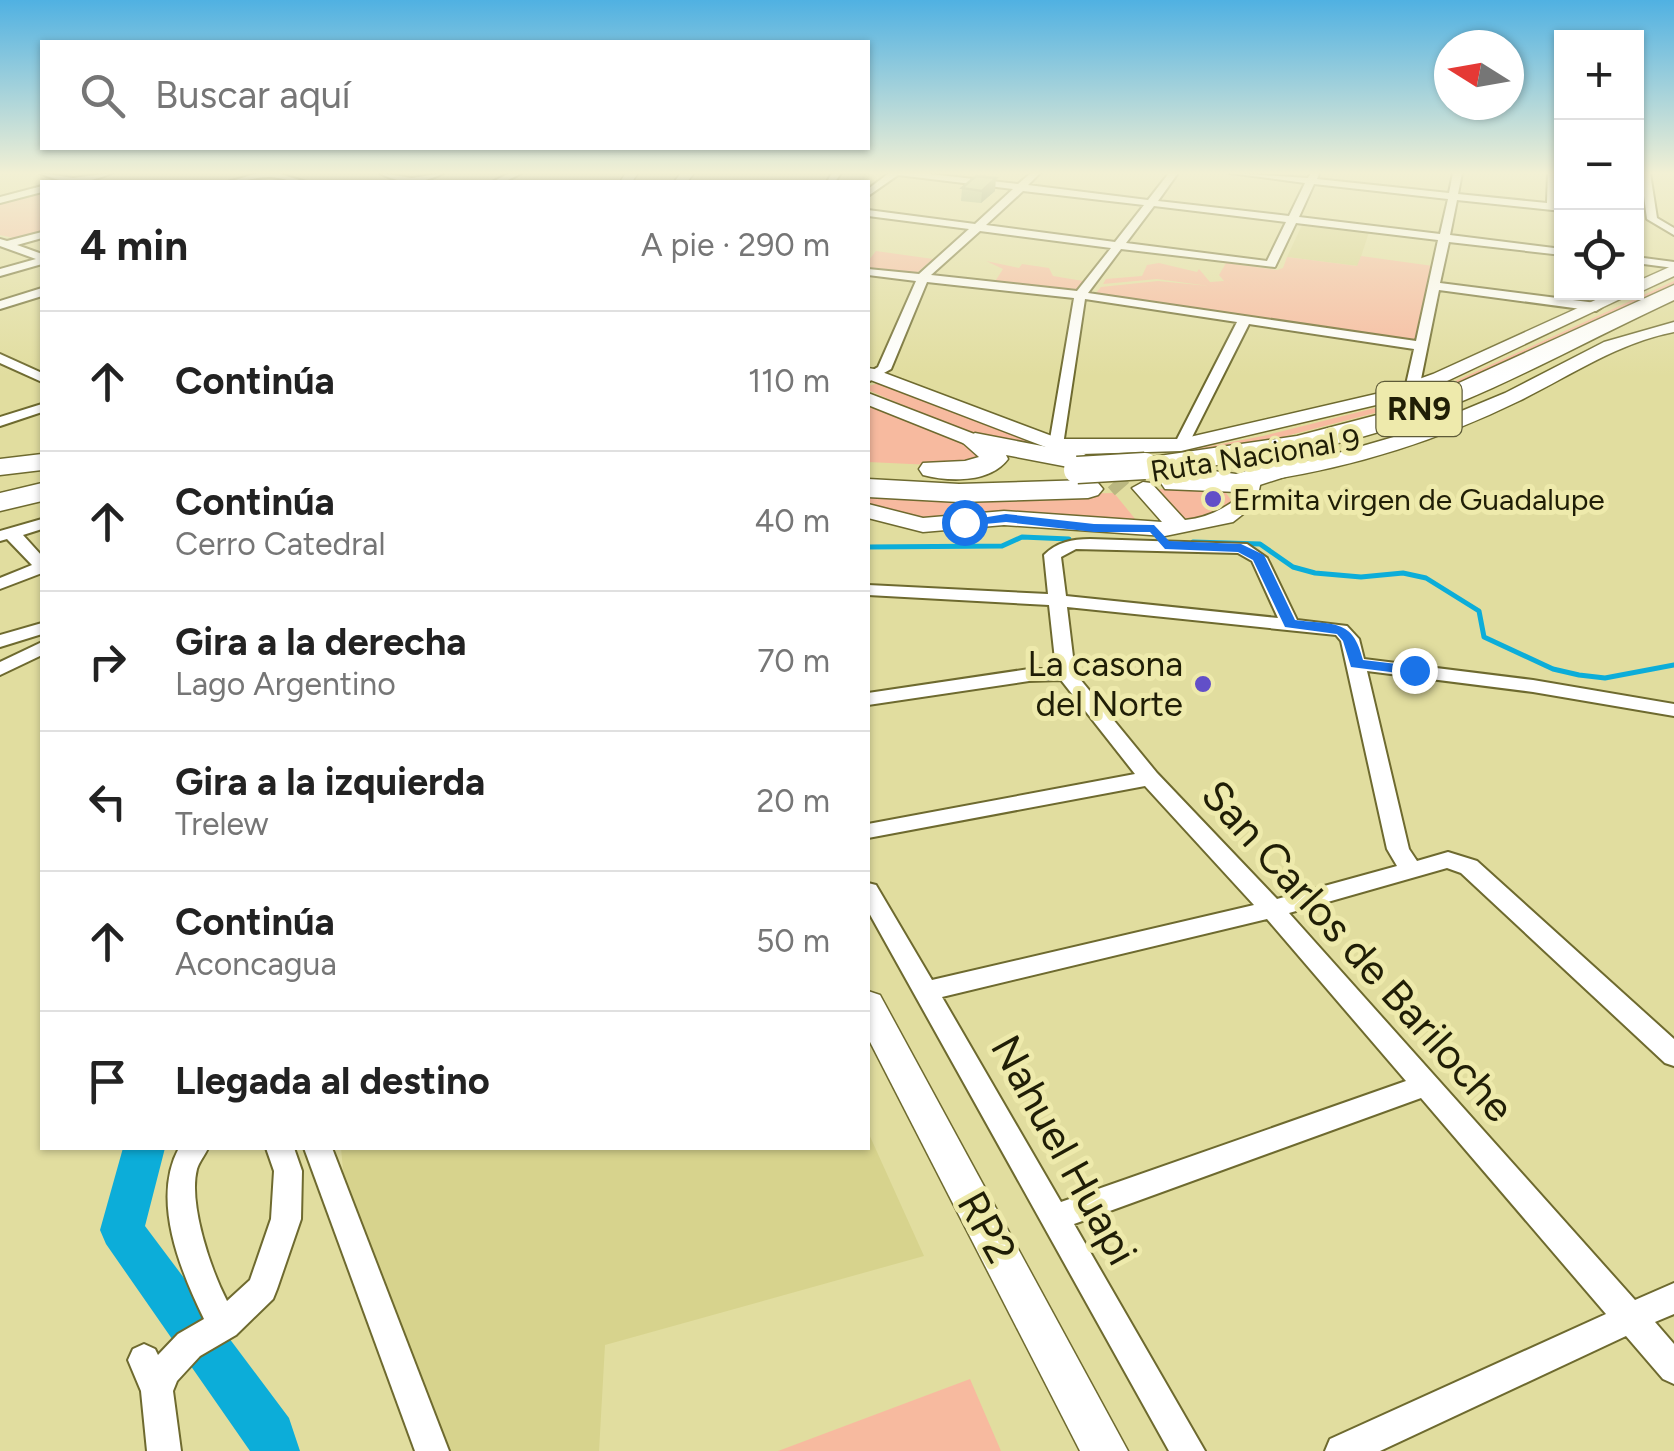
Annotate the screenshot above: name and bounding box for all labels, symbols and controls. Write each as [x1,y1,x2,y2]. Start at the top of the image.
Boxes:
north arrow [1434,30,1524,120]
map controls [1554,30,1644,300]
button: + [1554,30,1644,120]
search box [40,40,870,150]
icon: search [75,68,130,123]
text: Buscar aquí [155,72,351,118]
button: − [1554,120,1644,210]
button: locate [1554,210,1644,300]
text: 4 min [80,220,188,271]
text: A pie · 290 m [641,226,830,264]
icon: ahead [80,354,135,409]
text: Continúa [175,358,335,404]
text: 110 m [748,362,830,400]
road number: RN9 [1376,382,1462,436]
street label: Ruta Nacional 9 [1148,420,1362,490]
text: Continúa [175,479,335,525]
place label: Ermita virgen de Guadalupe [1233,481,1605,518]
marker: Ermita virgen de Guadalupe [1202,488,1224,510]
icon: ahead [80,494,135,549]
route start [942,500,988,546]
text: 40 m [754,502,830,540]
text: Cerro Catedral [175,525,385,563]
text: Gira a la derecha [175,619,467,665]
icon: right [80,634,135,689]
text: 70 m [757,642,830,680]
place label: La casona del Norte [1028,643,1183,725]
route end [1392,648,1438,694]
text: Lago Argentino [175,665,396,703]
marker: La casona del Norte [1192,673,1214,695]
text: Gira a la izquierda [175,759,485,805]
street label: San Carlos de Bariloche [1191,770,1525,1132]
icon: left [80,774,135,829]
text: 20 m [756,782,830,820]
text: Trelew [175,805,269,843]
text: Continúa [175,899,335,945]
icon: ahead [80,914,135,969]
text: 50 m [756,922,830,960]
text: Aconcagua [175,945,337,983]
street label: Nahuel Huapi [980,1026,1148,1274]
icon: arrive [80,1054,135,1109]
text: Llegada al destino [175,1058,490,1104]
street label: RP2 [947,1182,1027,1272]

